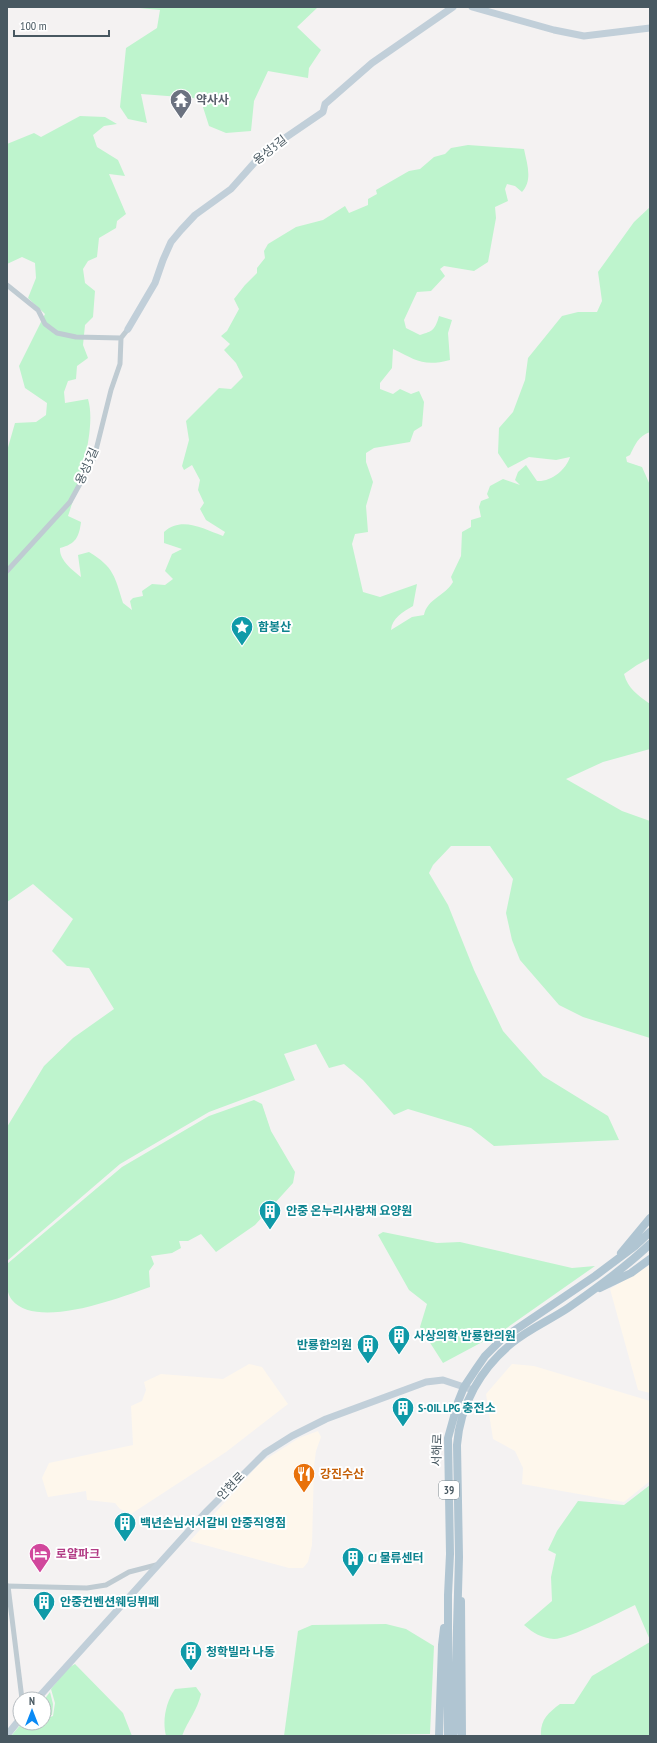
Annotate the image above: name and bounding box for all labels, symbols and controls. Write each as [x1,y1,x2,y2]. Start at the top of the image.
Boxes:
scale bar [14,12,109,38]
text: 100 m [20,18,47,33]
temple icon: 약사사 [168,87,194,120]
place label: 약사사 [196,92,229,107]
street label: 용성3길 [250,132,289,167]
street label: 용성3길 [72,445,101,486]
place icon: 함봉산 [229,614,255,647]
place label: 함봉산 [258,619,291,634]
building icon: 안중 온누리사랑채 요양원 [257,1198,283,1231]
place label: 안중 온누리사랑채 요양원 [286,1203,412,1218]
building icon: 사상의학 반룡한의원 [386,1323,412,1356]
place label: 사상의학 반룡한의원 [414,1328,516,1343]
building icon: 반룡한의원 [355,1332,381,1365]
place label: 반룡한의원 [297,1337,352,1352]
building icon: S-OIL LPG 충전소 [390,1395,416,1428]
place label: S-OIL LPG 충전소 [418,1400,496,1415]
street label: 서해로 [428,1433,445,1467]
restaurant icon: 강진수산 [291,1461,317,1494]
place label: 강진수산 [320,1466,364,1481]
street label: 안현로 [214,1469,248,1503]
road number: 39 [439,1481,459,1499]
building icon: 백년손님서서갈비 안중직영점 [112,1510,138,1543]
place label: 백년손님서서갈비 안중직영점 [140,1515,286,1530]
hotel icon: 로얄파크 [27,1541,53,1574]
building icon: CJ 물류센터 [340,1545,366,1578]
place label: 로얄파크 [56,1546,100,1561]
place label: CJ 물류센터 [368,1550,424,1565]
building icon: 안중컨벤션웨딩뷔페 [31,1589,57,1622]
place label: 안중컨벤션웨딩뷔페 [60,1594,159,1609]
building icon: 청학빌라 나동 [178,1639,204,1672]
place label: 청학빌라 나동 [206,1644,275,1659]
north arrow [12,1691,52,1731]
text: N [29,1694,35,1708]

